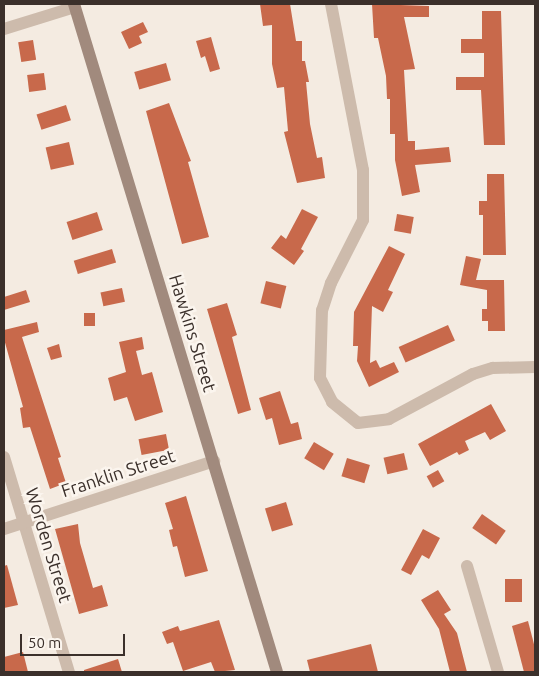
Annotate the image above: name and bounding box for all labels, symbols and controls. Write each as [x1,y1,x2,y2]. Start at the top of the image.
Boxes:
street label: Hawkins Street [165,272,221,394]
street label: Franklin Street [58,444,178,502]
street label: Worden Street [21,485,77,605]
scale bar [22,624,128,656]
text: 50 m [28,634,61,651]

